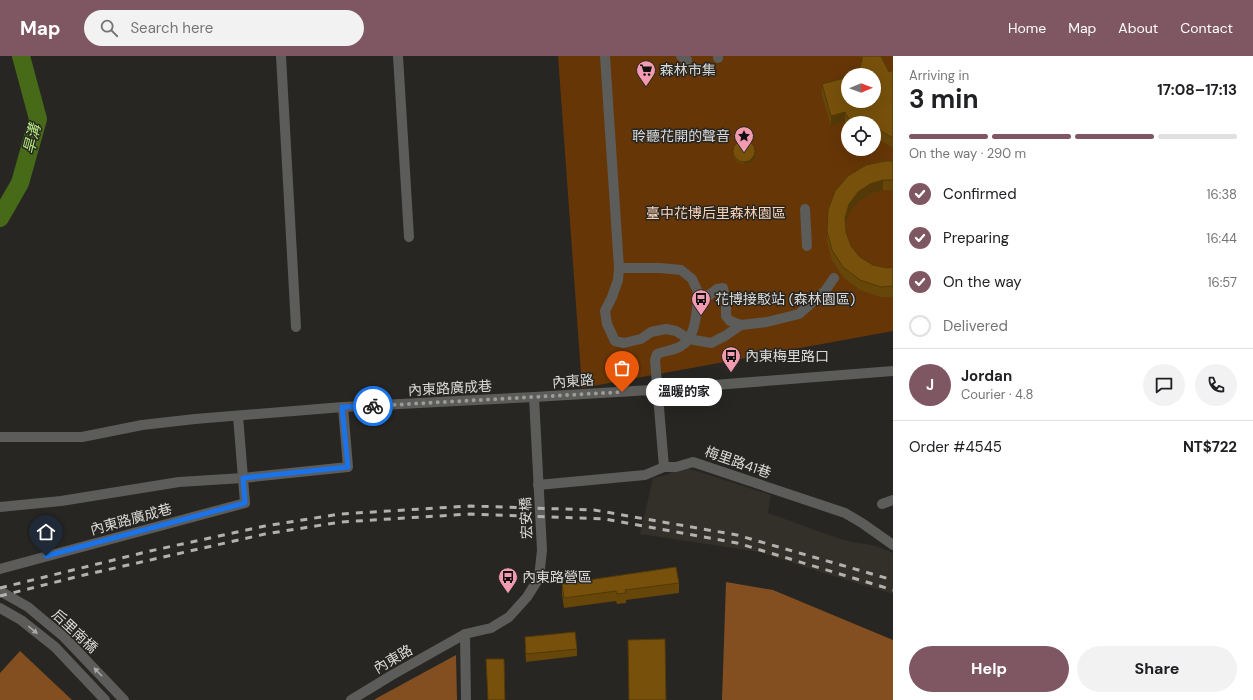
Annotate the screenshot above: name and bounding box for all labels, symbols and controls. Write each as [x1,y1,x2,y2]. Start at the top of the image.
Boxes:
search box [84,10,364,46]
text: Map [20,16,60,41]
icon: search [98,17,120,39]
text: Search here [130,18,213,38]
text: Home [1008,19,1046,37]
text: Map [1068,19,1096,37]
text: About [1118,19,1158,37]
text: Contact [1180,19,1233,37]
supermarket icon: 森林市集 [635,59,657,87]
place label: 森林市集 [660,61,716,79]
text: Arriving in [909,67,969,84]
north arrow [841,68,881,108]
map controls [841,68,881,156]
text: 17:08–17:13 [1157,80,1237,100]
text: 3 min [909,82,978,116]
button: locate [841,116,881,156]
water label: 旱溝 [19,120,46,156]
place icon: 聆聽花開的聲音 [733,125,755,153]
place label: 聆聽花開的聲音 [632,127,730,145]
text: On the way · 290 m [909,145,1026,162]
icon: check [909,183,931,205]
text: Confirmed [943,184,1017,204]
text: 16:38 [1207,186,1237,203]
park label: 臺中花博后里森林園區 [646,204,786,222]
icon: check [909,227,931,249]
text: Preparing [943,228,1009,248]
text: 16:44 [1206,230,1237,247]
icon: check [909,271,931,293]
text: On the way [943,272,1022,292]
text: 16:57 [1208,274,1237,291]
bus stop icon: 花博接駁站 (森林園區) [690,288,712,316]
place label: 花博接駁站 (森林園區) [715,290,855,308]
text: Delivered [943,316,1008,336]
bus stop icon: 內東梅里路口 [720,345,742,373]
place label: 內東梅里路口 [745,347,829,365]
pin [605,351,639,392]
icon: bag [611,357,633,379]
button: chat [1143,364,1185,406]
button: phone [1195,364,1237,406]
text: Jordan [961,366,1012,386]
street label: 內東路 [551,371,595,391]
text: J [926,375,934,395]
street label: 內東路廣成巷 [408,377,492,399]
callout: 溫暖的家 [646,378,722,406]
text: 溫暖的家 [658,383,710,400]
courier [353,386,393,426]
text: Courier · 4.8 [961,386,1033,403]
icon: bike [362,395,384,417]
text: Order #4545 [909,437,1002,457]
text: NT$722 [1183,437,1237,457]
street label: 梅里路41巷 [703,442,773,482]
street label: 宏安橋 [516,497,536,539]
street label: 內東路廣成巷 [88,499,174,539]
pin [29,515,63,556]
icon: home [35,521,57,543]
bus stop icon: 內東路營區 [497,566,519,594]
place label: 內東路營區 [522,568,592,586]
street label: 后里南橋 [48,605,102,657]
one-way arrow [27,625,38,634]
street label: 內東路 [370,641,416,677]
button: Help [909,646,1069,692]
button: Share [1077,646,1237,692]
one-way arrow [93,667,102,677]

